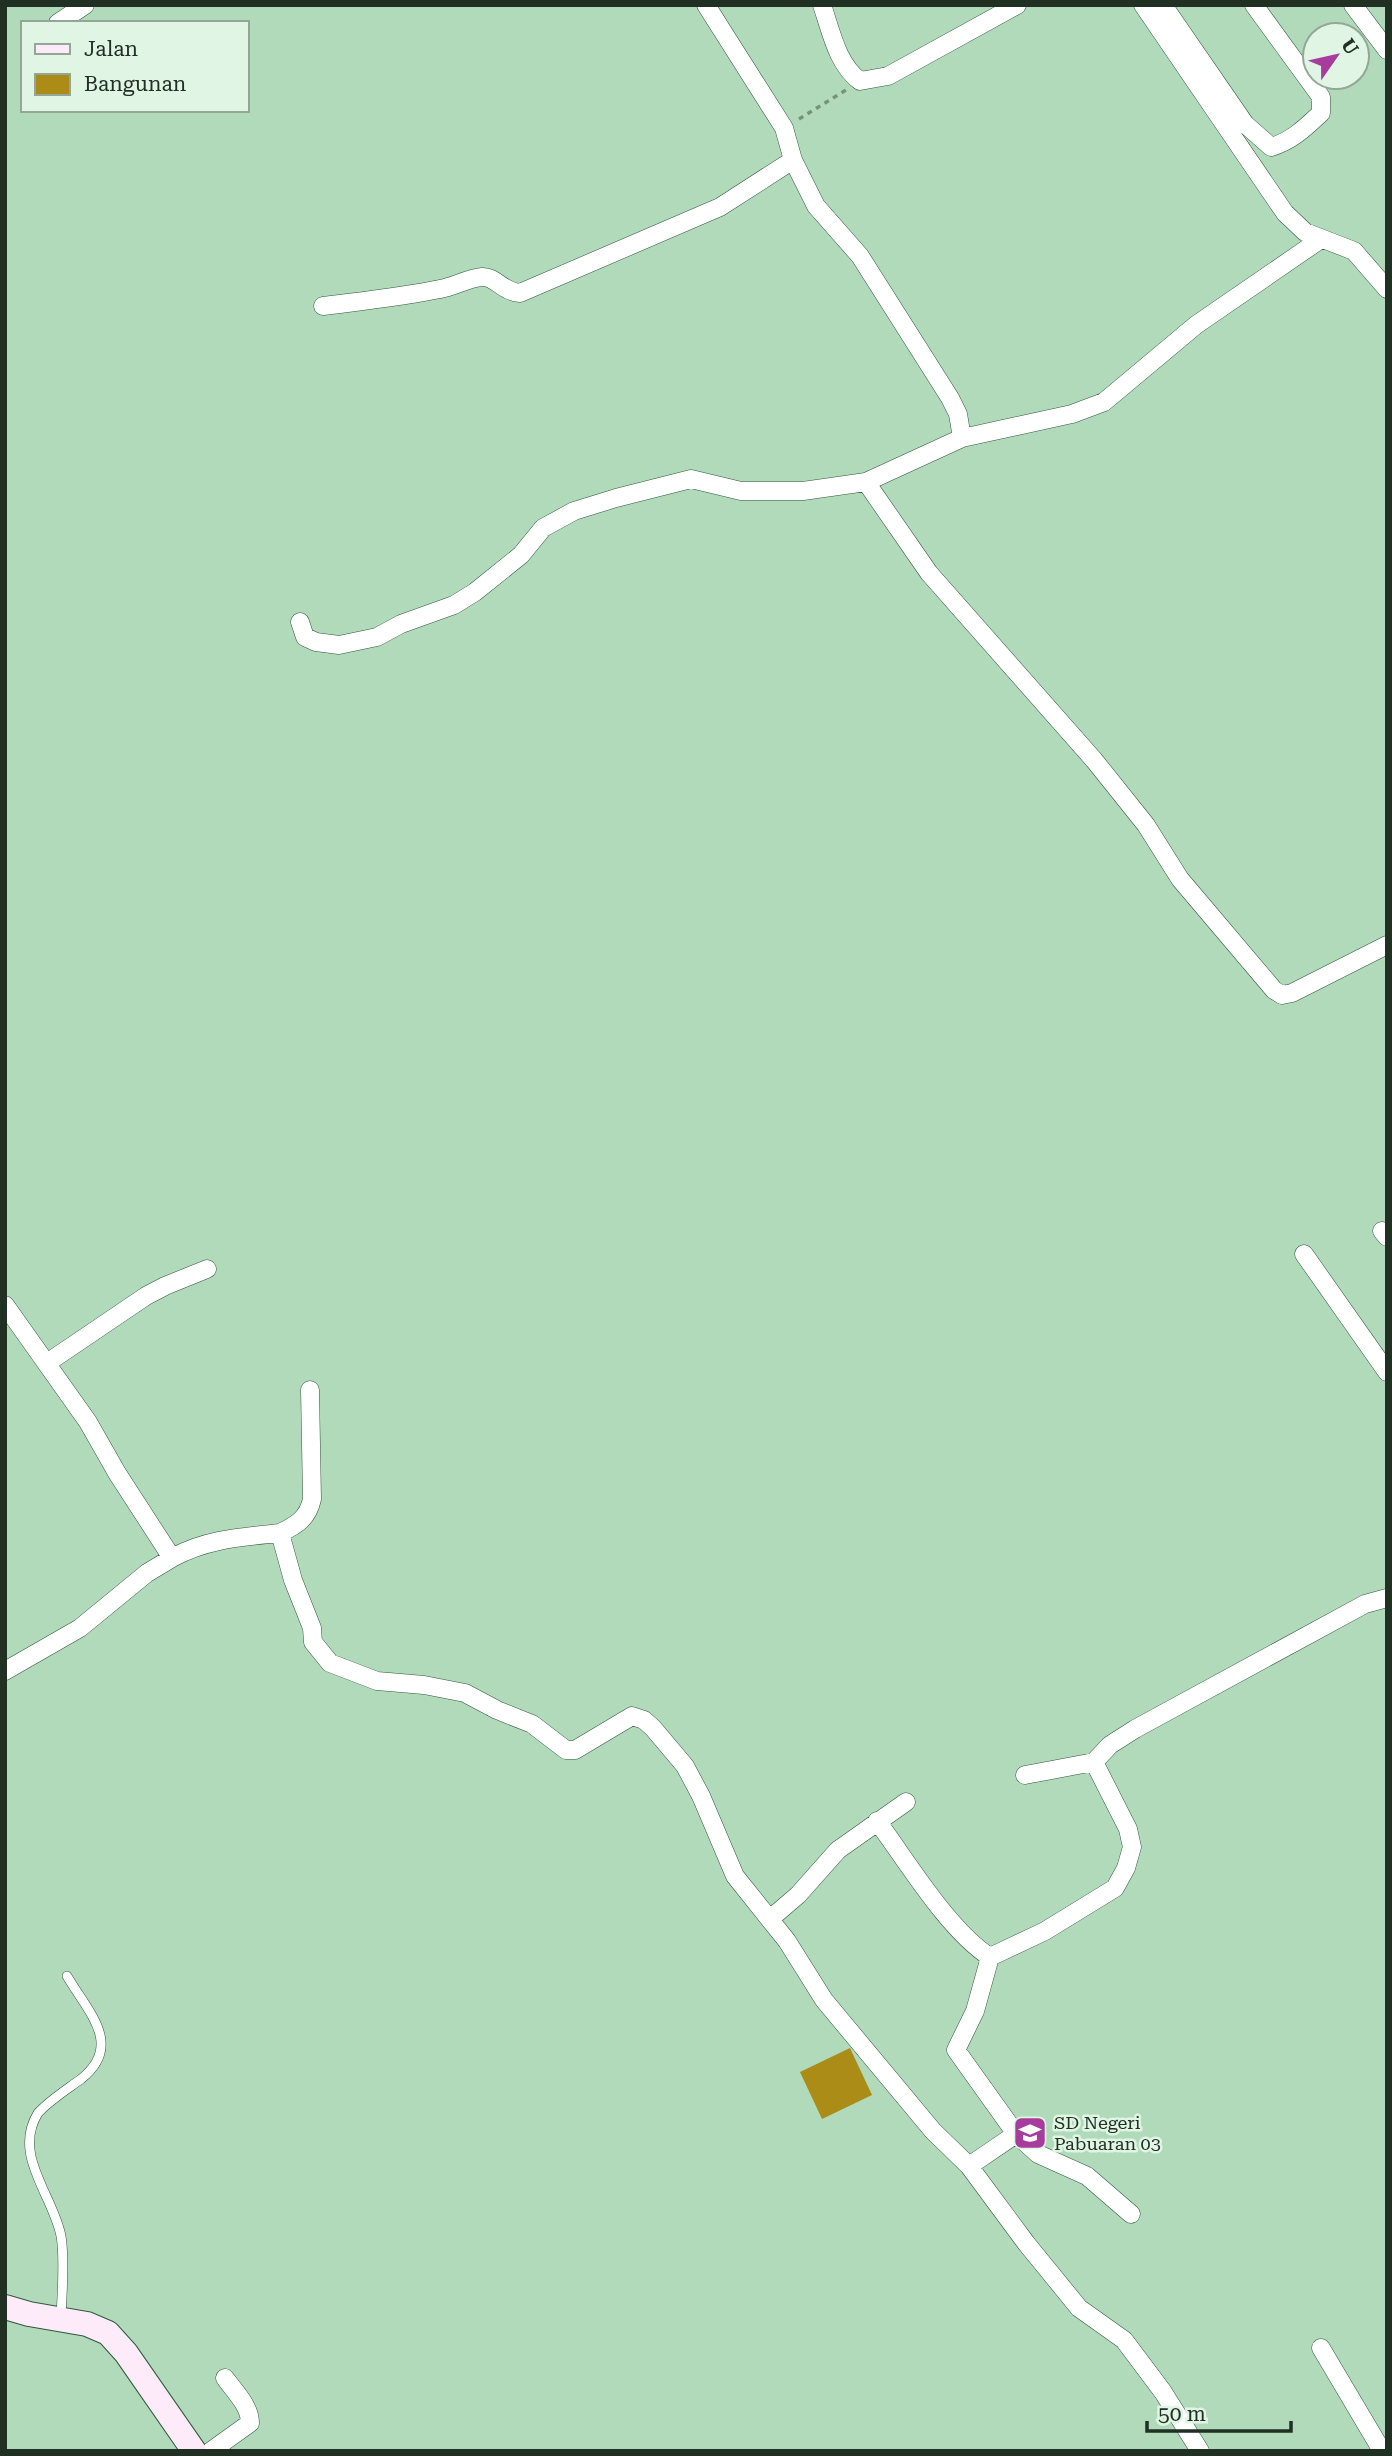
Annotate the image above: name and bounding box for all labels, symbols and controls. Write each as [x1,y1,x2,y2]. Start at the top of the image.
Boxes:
legend [21,21,248,112]
north arrow [1301,21,1371,91]
text: U [1336,34,1364,60]
text: Jalan [84,37,139,61]
text: Bangunan [84,72,187,96]
place label: SD Negeri Pabuaran 03 [1054,2112,1161,2154]
school or university icon: SD Negeri Pabuaran 03 [1011,2114,1049,2152]
scale bar [1147,2390,1290,2434]
text: 50 m [1158,2402,1206,2426]

